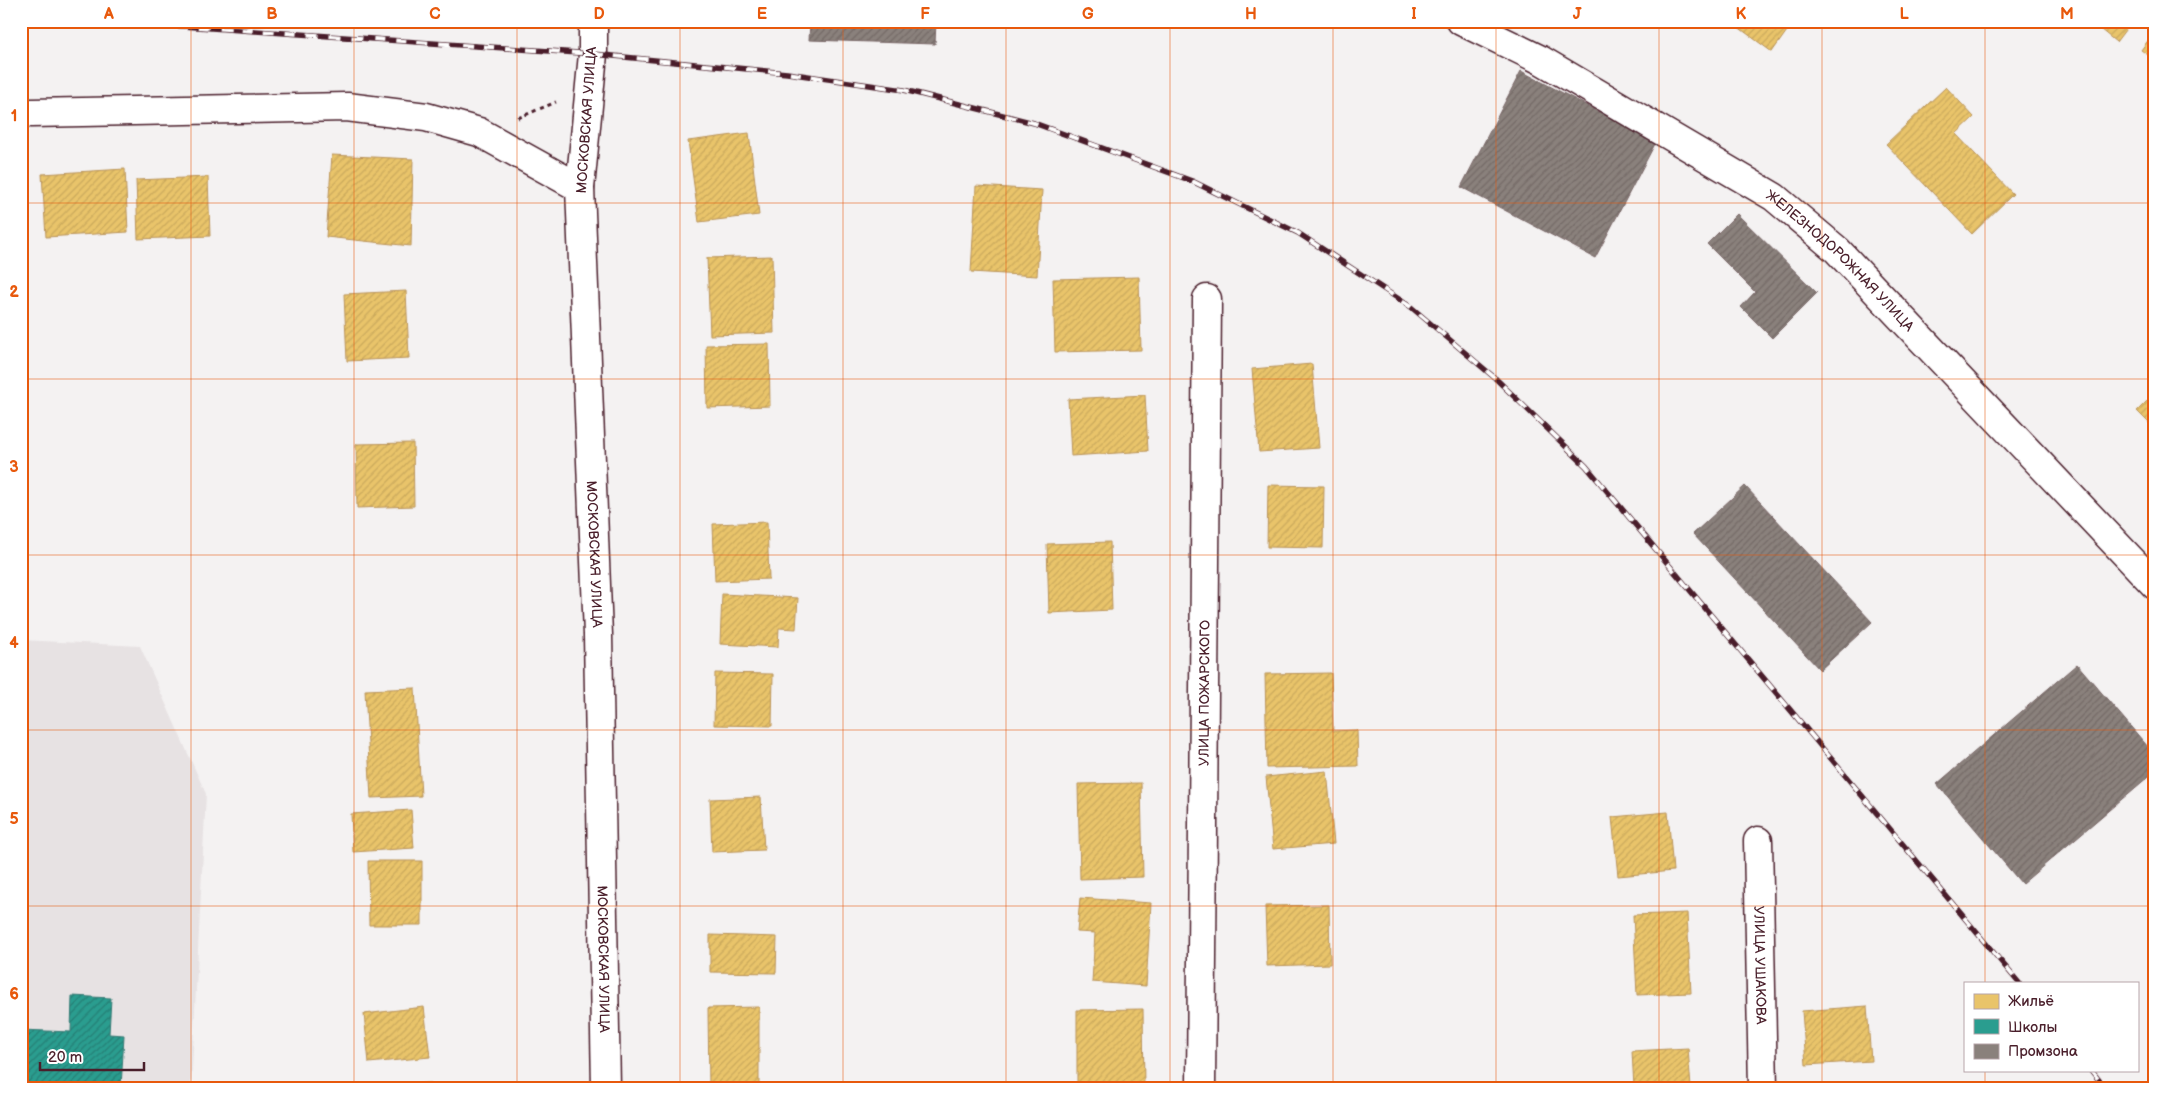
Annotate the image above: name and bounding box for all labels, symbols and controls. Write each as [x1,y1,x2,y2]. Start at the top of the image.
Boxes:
text: A [103,5,114,24]
text: B [266,5,278,24]
text: C [429,5,441,24]
text: D [593,5,605,24]
text: E [757,5,767,24]
text: F [920,5,930,24]
text: G [1082,5,1094,24]
text: H [1245,5,1257,24]
text: I [1411,5,1417,24]
text: J [1573,5,1582,24]
text: K [1736,5,1747,24]
text: L [1899,5,1909,24]
text: M [2060,5,2074,24]
street label: МОСКОВСКАЯ УЛИЦА [573,46,600,194]
text: 1 [11,107,17,126]
street label: ЖЕЛЕЗНОДОРОЖНАЯ УЛИЦА [1763,186,1918,335]
text: 2 [9,283,19,302]
text: 3 [9,458,19,477]
street label: МОСКОВСКАЯ УЛИЦА [583,480,606,629]
street label: УЛИЦА ПОЖАРСКОГО [1195,620,1214,766]
text: 4 [9,634,19,653]
text: 5 [9,810,19,829]
street label: МОСКОВСКАЯ УЛИЦА [593,885,613,1033]
street label: УЛИЦА УШАКОВА [1750,905,1770,1025]
legend [1964,982,2138,1072]
text: 6 [9,985,19,1004]
text: Жильё [2008,992,2054,1011]
text: Школы [2008,1018,2057,1037]
scale bar [40,1039,144,1071]
text: Промзона [2008,1042,2078,1061]
text: 20 m [48,1048,82,1067]

